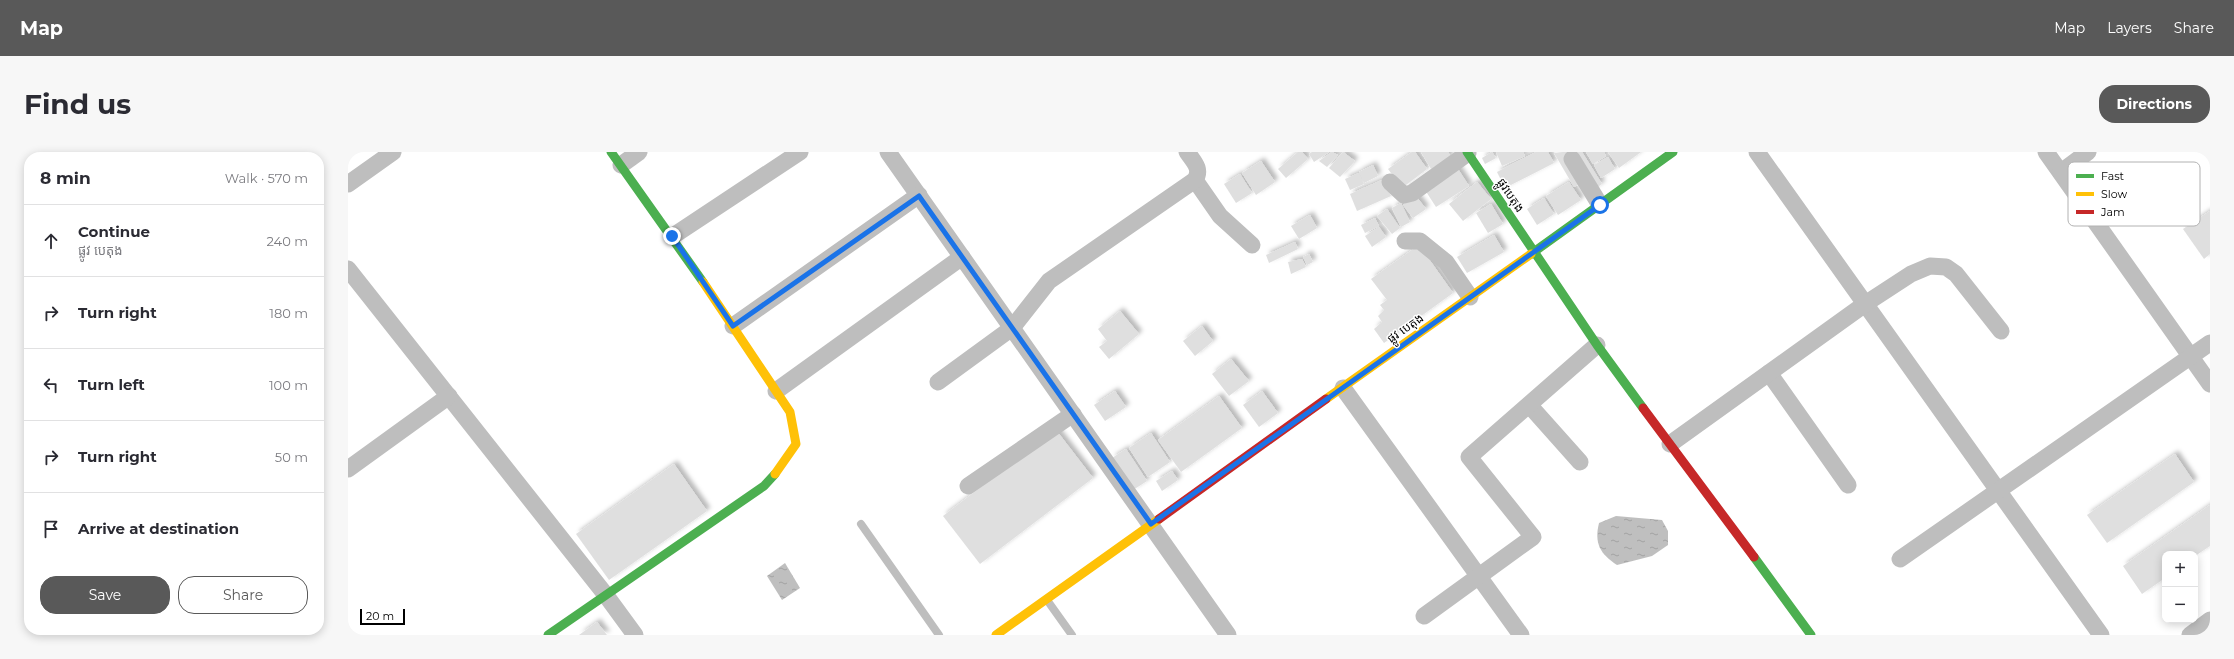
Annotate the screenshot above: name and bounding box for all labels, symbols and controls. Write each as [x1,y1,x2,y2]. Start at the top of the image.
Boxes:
text: Map [20,17,63,40]
text: Map [2054,19,2085,37]
text: Layers [2107,19,2152,37]
text: Share [2174,19,2214,37]
button: Directions [2099,85,2210,123]
text: Find us [24,87,131,121]
legend [2068,162,2200,226]
text: 8 min [40,168,91,188]
text: Fast [2101,169,2125,183]
text: Walk · 570 m [225,170,308,186]
street label: ផ្លូវបេតុង [1491,175,1528,217]
text: Slow [2101,187,2127,201]
route start [1591,196,1609,214]
text: Jam [2100,205,2125,219]
text: Continue [78,222,150,241]
route end [663,227,681,245]
icon: ahead [40,230,62,252]
text: 240 m [267,233,308,249]
text: ផ្លូវ បេតុង [78,242,122,258]
icon: right [40,302,62,324]
text: Turn right [78,303,157,322]
text: 180 m [269,305,308,321]
street label: ផ្លូវ បេតុង [1384,310,1428,349]
icon: left [40,374,62,396]
text: Turn left [78,375,145,394]
text: 100 m [269,377,308,393]
icon: right [40,446,62,468]
text: Turn right [78,447,157,466]
text: 50 m [275,449,308,465]
icon: arrive [40,518,62,540]
text: Arrive at destination [78,519,239,538]
map controls [2162,551,2198,623]
button: + [2162,551,2198,587]
button: Save [40,576,170,614]
button: Share [178,576,308,614]
button: − [2162,587,2198,623]
scale bar [360,607,405,626]
text: 20 m [366,609,394,623]

